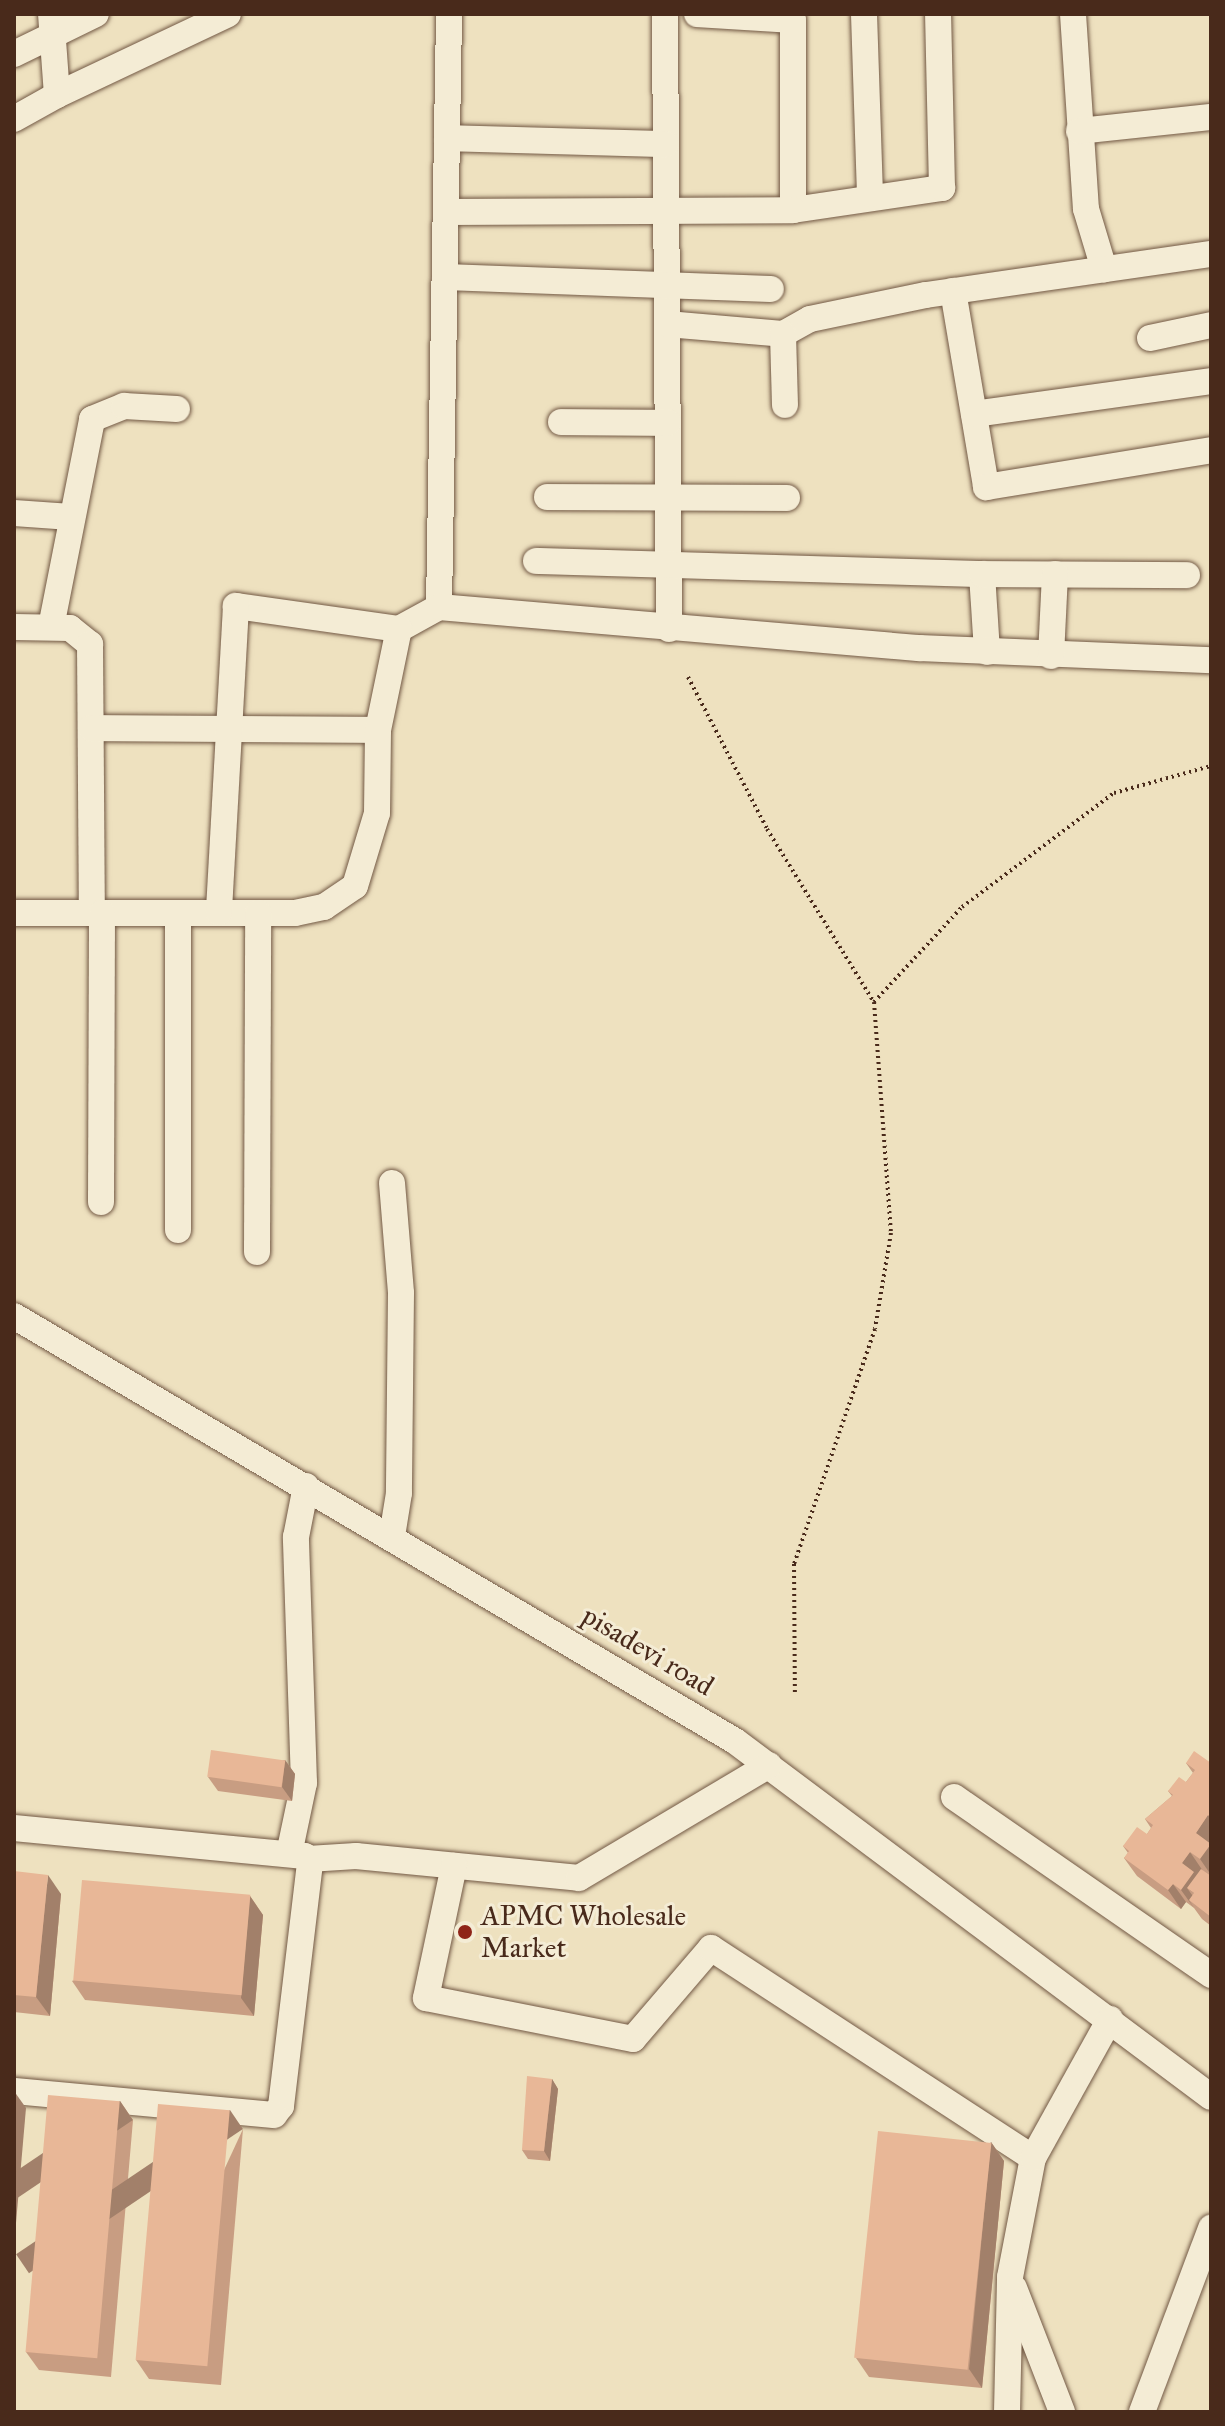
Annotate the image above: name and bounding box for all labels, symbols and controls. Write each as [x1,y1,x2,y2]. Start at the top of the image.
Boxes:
street label: pisadevi road [576,1599,720,1703]
place label: APMC Wholesale Market [481,1899,686,1965]
marker: APMC Wholesale Market [456,1923,474,1941]

